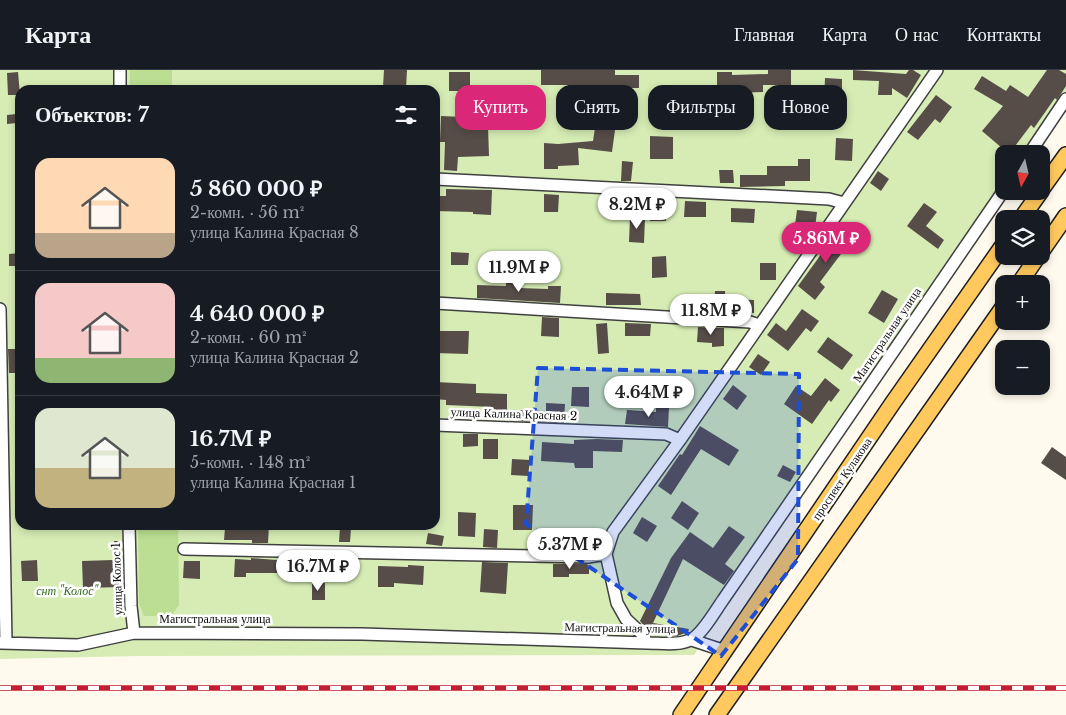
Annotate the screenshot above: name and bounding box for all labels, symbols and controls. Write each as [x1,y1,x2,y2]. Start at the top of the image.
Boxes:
text: Карта [25,20,91,49]
text: Главная [734,24,794,46]
text: Карта [822,24,867,46]
text: О нас [895,24,939,46]
text: Контакты [967,24,1041,46]
chip: Купить [455,85,546,130]
chip: Снять [556,85,638,130]
chip: Фильтры [648,85,754,130]
chip: Новое [764,85,847,130]
icon: filters [392,101,420,129]
text: Объектов: 7 [35,102,149,128]
north arrow [995,145,1050,200]
map controls [995,145,1050,395]
text: 5 860 000 ₽ [190,176,322,202]
icon: home [75,178,135,238]
pin: 8.2M ₽ [596,188,678,230]
text: 8.2M ₽ [609,194,665,214]
text: 2-комн. · 56 m² [190,202,304,222]
button: layers [995,210,1050,265]
text: улица Калина Красная 8 [190,222,359,242]
pin: 5.86M ₽ [780,222,872,264]
text: 5.86M ₽ [793,228,859,248]
pin: 11.9M ₽ [473,250,565,293]
text: 11.9M ₽ [489,257,549,277]
button: + [995,275,1050,330]
street label: Магистральная улица [849,284,924,385]
pin: 11.8M ₽ [665,294,757,336]
text: 11.8M ₽ [681,300,741,320]
text: 4 640 000 ₽ [190,301,324,327]
icon: home [75,303,135,363]
text: 2-комн. · 60 m² [190,327,307,347]
button: − [995,340,1050,395]
text: улица Калина Красная 2 [190,347,359,367]
pin: 4.64M ₽ [603,376,695,418]
text: 4.64M ₽ [615,382,683,402]
street label: улица Калина Красная 2 [450,404,578,423]
text: 16.7M ₽ [190,426,271,452]
icon: home [75,428,135,488]
street label: проспект Кулакова [808,434,875,523]
text: 5-комн. · 148 m² [190,452,310,472]
text: улица Калина Красная 1 [190,472,356,492]
pin: 5.37M ₽ [524,528,616,570]
text: 5.37M ₽ [538,534,602,554]
street label: улица Колос 1 [108,542,125,616]
pin: 16.7M ₽ [272,550,364,592]
text: 16.7M ₽ [287,556,349,576]
park label: снт "Колос" [36,583,99,598]
street label: Магистральная улица [159,611,271,626]
street label: Магистральная улица [564,619,676,636]

